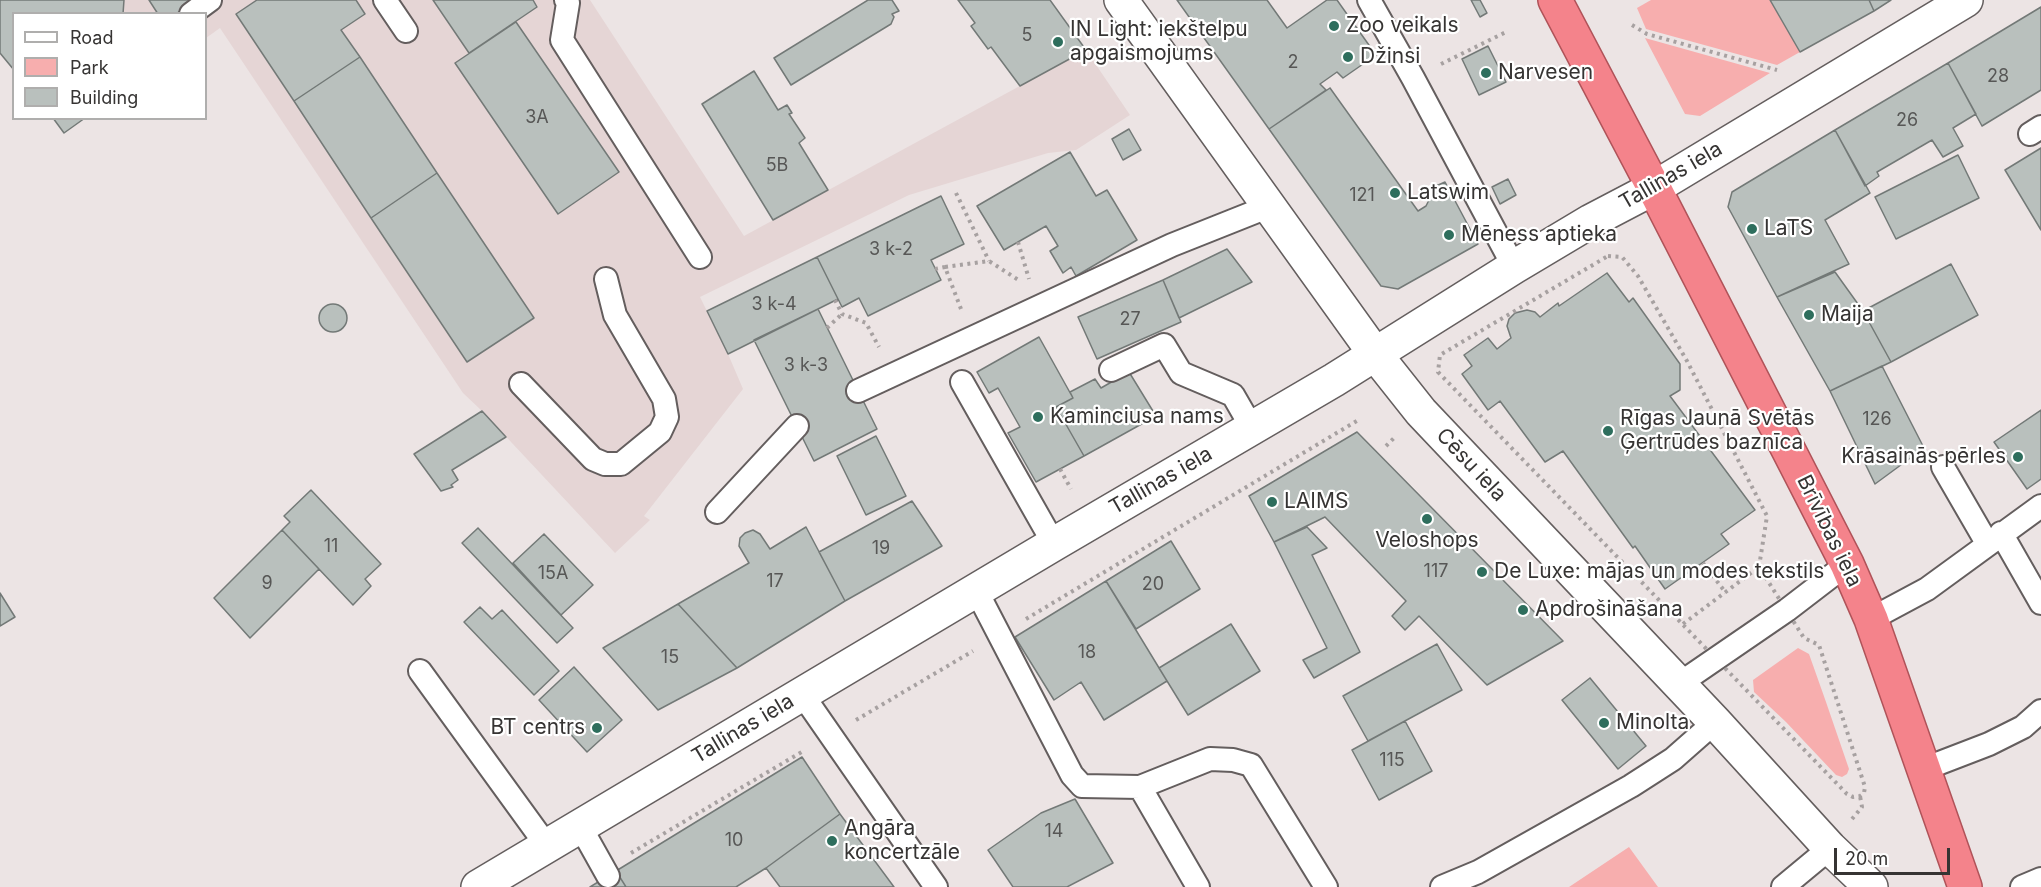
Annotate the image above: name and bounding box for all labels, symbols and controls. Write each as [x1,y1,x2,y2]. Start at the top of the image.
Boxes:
legend [12,12,207,120]
place label: Zoo veikals [1346,13,1459,39]
place label: IN Light: iekštelpu apgaismojums [1070,17,1248,67]
marker: Zoo veikals [1327,19,1341,33]
house number: 5 [1022,25,1032,47]
text: Road [70,27,113,48]
marker: IN Light: iekštelpu apgaismojums [1051,35,1065,49]
place label: Džinsi [1360,44,1420,70]
marker: Džinsi [1341,50,1355,64]
house number: 2 [1288,52,1298,74]
text: Park [70,57,109,78]
place label: Narvesen [1498,60,1593,86]
marker: Narvesen [1479,66,1493,80]
house number: 28 [1987,66,2009,88]
text: Building [70,87,138,108]
house number: 3A [525,107,549,129]
house number: 26 [1896,110,1918,132]
street label: Tallinas iela [1615,136,1727,216]
house number: 5B [766,155,788,177]
place label: Latswim [1407,180,1489,206]
house number: 121 [1349,185,1375,207]
marker: Latswim [1388,186,1402,200]
place label: LaTS [1764,216,1813,242]
place label: Mēness aptieka [1461,222,1617,248]
marker: LaTS [1745,222,1759,236]
marker: Mēness aptieka [1442,228,1456,242]
house number: 3 k-2 [869,239,913,261]
house number: 3 k-4 [751,294,797,316]
place label: Maija [1821,302,1874,328]
marker: Maija [1802,308,1816,322]
house number: 27 [1119,309,1141,331]
house number: 3 k-3 [784,355,828,377]
place label: Kaminciusa nams [1050,404,1224,430]
place label: Rīgas Jaunā Svētās Ģertrūdes baznīca [1620,406,1814,456]
house number: 126 [1862,409,1892,431]
marker: Kaminciusa nams [1031,410,1045,424]
street label: Cēsu iela [1431,423,1511,507]
marker: Rīgas Jaunā Svētās Ģertrūdes baznīca [1601,424,1615,438]
street label: Tallinas iela [1105,441,1217,521]
place label: Krāsainās pērles [1841,444,2006,470]
marker: Krāsainās pērles [2011,450,2025,464]
street label: Brīvības iela [1791,471,1867,591]
place label: LAIMS [1284,489,1348,515]
marker: LAIMS [1265,495,1279,509]
marker: Veloshops [1420,512,1434,526]
place label: Veloshops [1375,528,1479,554]
house number: 11 [324,536,338,558]
house number: 19 [872,538,890,560]
place label: De Luxe: mājas un modes tekstils [1494,559,1824,585]
house number: 117 [1424,561,1448,583]
house number: 15A [538,563,568,585]
marker: De Luxe: mājas un modes tekstils [1475,565,1489,579]
house number: 17 [766,571,784,593]
house number: 9 [261,573,273,595]
house number: 20 [1142,574,1164,596]
place label: Apdrošināšana [1535,597,1683,623]
marker: Apdrošināšana [1516,603,1530,617]
house number: 18 [1078,642,1096,664]
house number: 15 [661,647,679,669]
street label: Tallinas iela [687,689,799,769]
place label: Minolta [1616,710,1689,736]
place label: BT centrs [490,715,585,741]
marker: Minolta [1597,716,1611,730]
marker: BT centrs [590,721,604,735]
house number: 115 [1379,750,1405,772]
place label: Angāra koncertzāle [844,816,960,866]
house number: 14 [1045,821,1063,843]
house number: 10 [725,830,743,852]
marker: Angāra koncertzāle [825,834,839,848]
scale bar [1837,836,1952,874]
text: 20 m [1845,848,1888,869]

